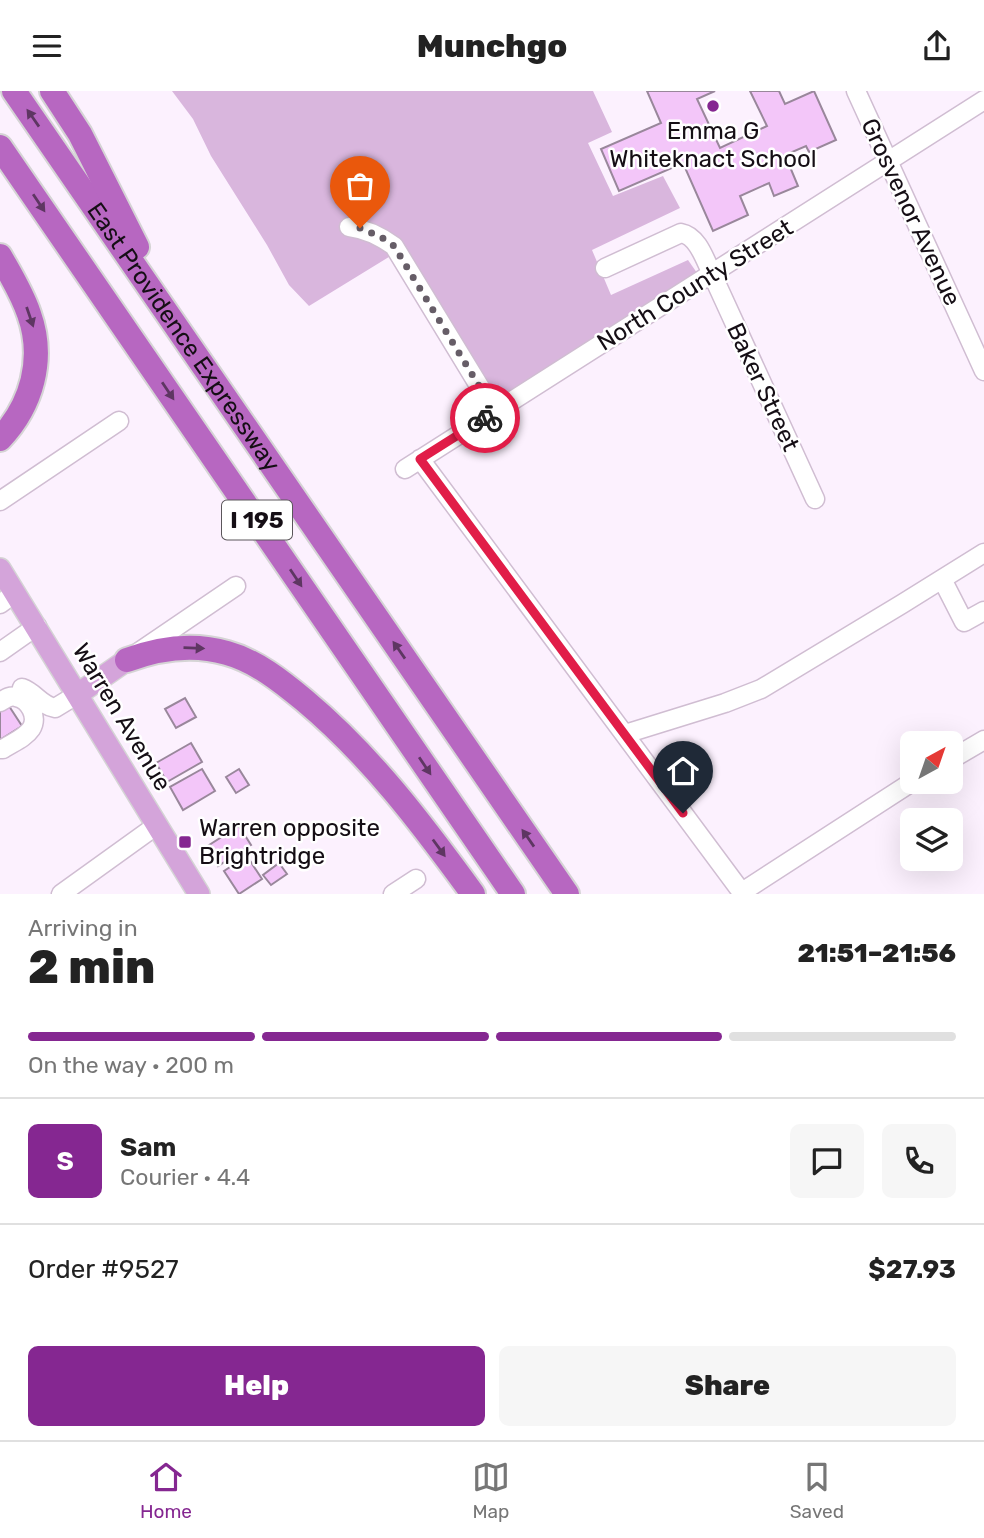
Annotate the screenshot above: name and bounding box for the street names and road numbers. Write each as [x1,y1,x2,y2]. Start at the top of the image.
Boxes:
street label: Grosvenor Avenue [855,114,967,310]
street label: East Providence Expressway [81,197,286,477]
street label: North County Street [592,213,798,357]
street label: Baker Street [721,318,805,456]
road number: I 195 [222,501,292,539]
street label: Warren Avenue [67,638,177,796]

